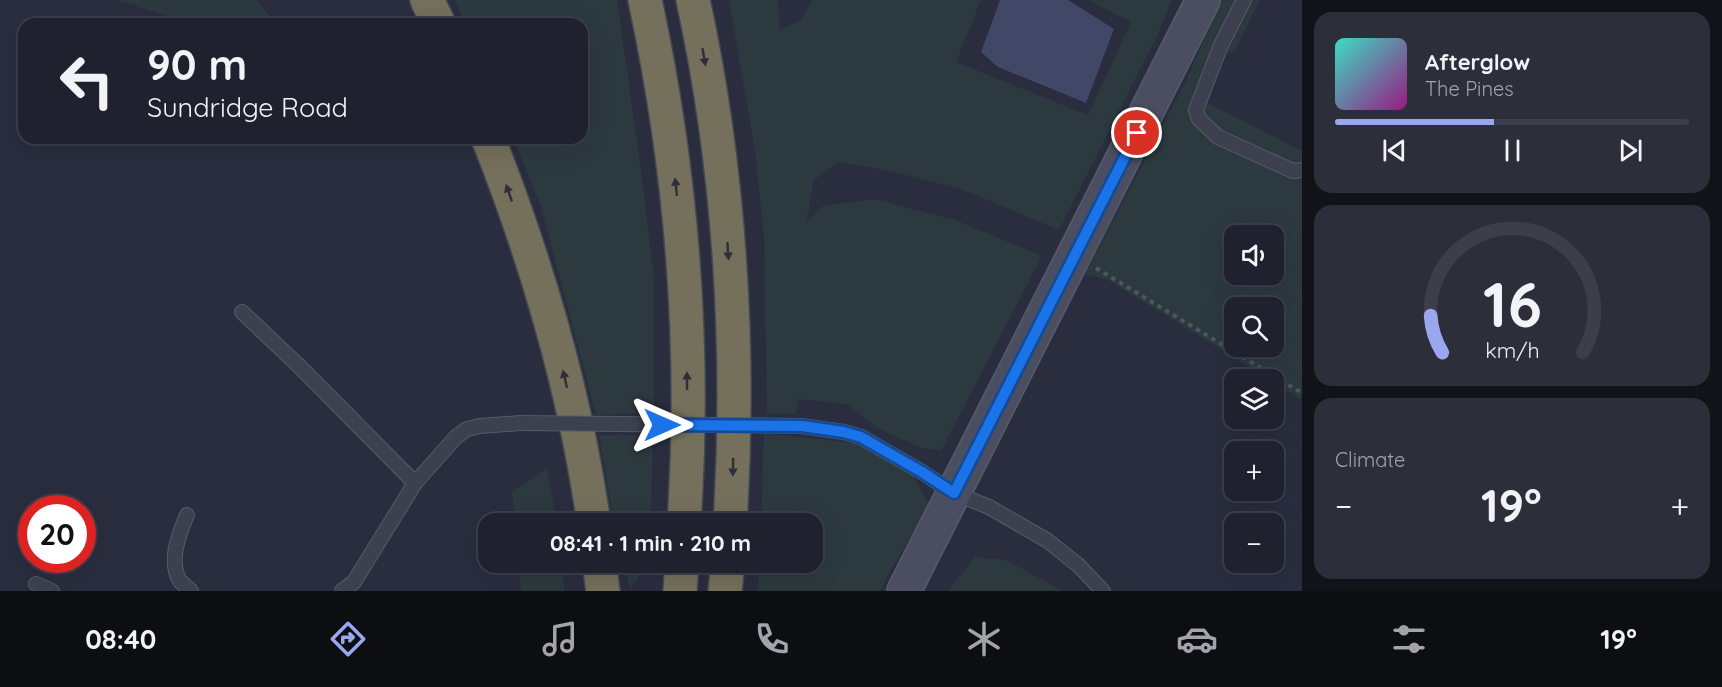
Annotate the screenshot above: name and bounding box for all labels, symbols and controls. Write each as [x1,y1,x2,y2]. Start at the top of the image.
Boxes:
text: 90 m [147,38,247,91]
icon: left [48,42,126,120]
one-way arrow [700,48,709,67]
text: Afterglow [1425,48,1530,76]
text: The Pines [1425,76,1514,101]
text: Sundridge Road [147,90,348,124]
pin [1111,107,1162,158]
icon: arrive [1120,116,1153,149]
icon: previous [1378,134,1411,167]
icon: pause [1496,134,1529,167]
icon: next [1614,134,1647,167]
one-way arrow [671,177,680,196]
one-way arrow [504,183,514,201]
map controls [1224,225,1284,573]
button: sound [1224,225,1284,285]
one-way arrow [723,241,732,260]
text: 16 [1483,265,1541,343]
button: search [1224,297,1284,357]
text: km/h [1485,337,1539,363]
button: layers [1224,369,1284,429]
one-way arrow [560,370,570,389]
one-way arrow [682,372,692,391]
position arrow [630,393,694,457]
button: + [1224,441,1284,501]
text: Climate [1335,447,1405,472]
one-way arrow [728,457,738,476]
text: 19° [1481,477,1542,533]
text: − [1335,485,1352,526]
text: + [1670,485,1689,526]
speed limit sign: 20 [18,495,96,573]
button: − [1224,513,1284,573]
text: 08:41 · 1 min · 210 m [550,529,751,557]
icon: directions [327,618,369,660]
icon: music [539,618,581,660]
icon: phone [751,618,793,660]
icon: climate [963,618,1005,660]
icon: car [1176,618,1218,660]
icon: filters [1388,618,1430,660]
text: 08:40 [85,622,156,656]
text: 19° [1600,622,1637,656]

